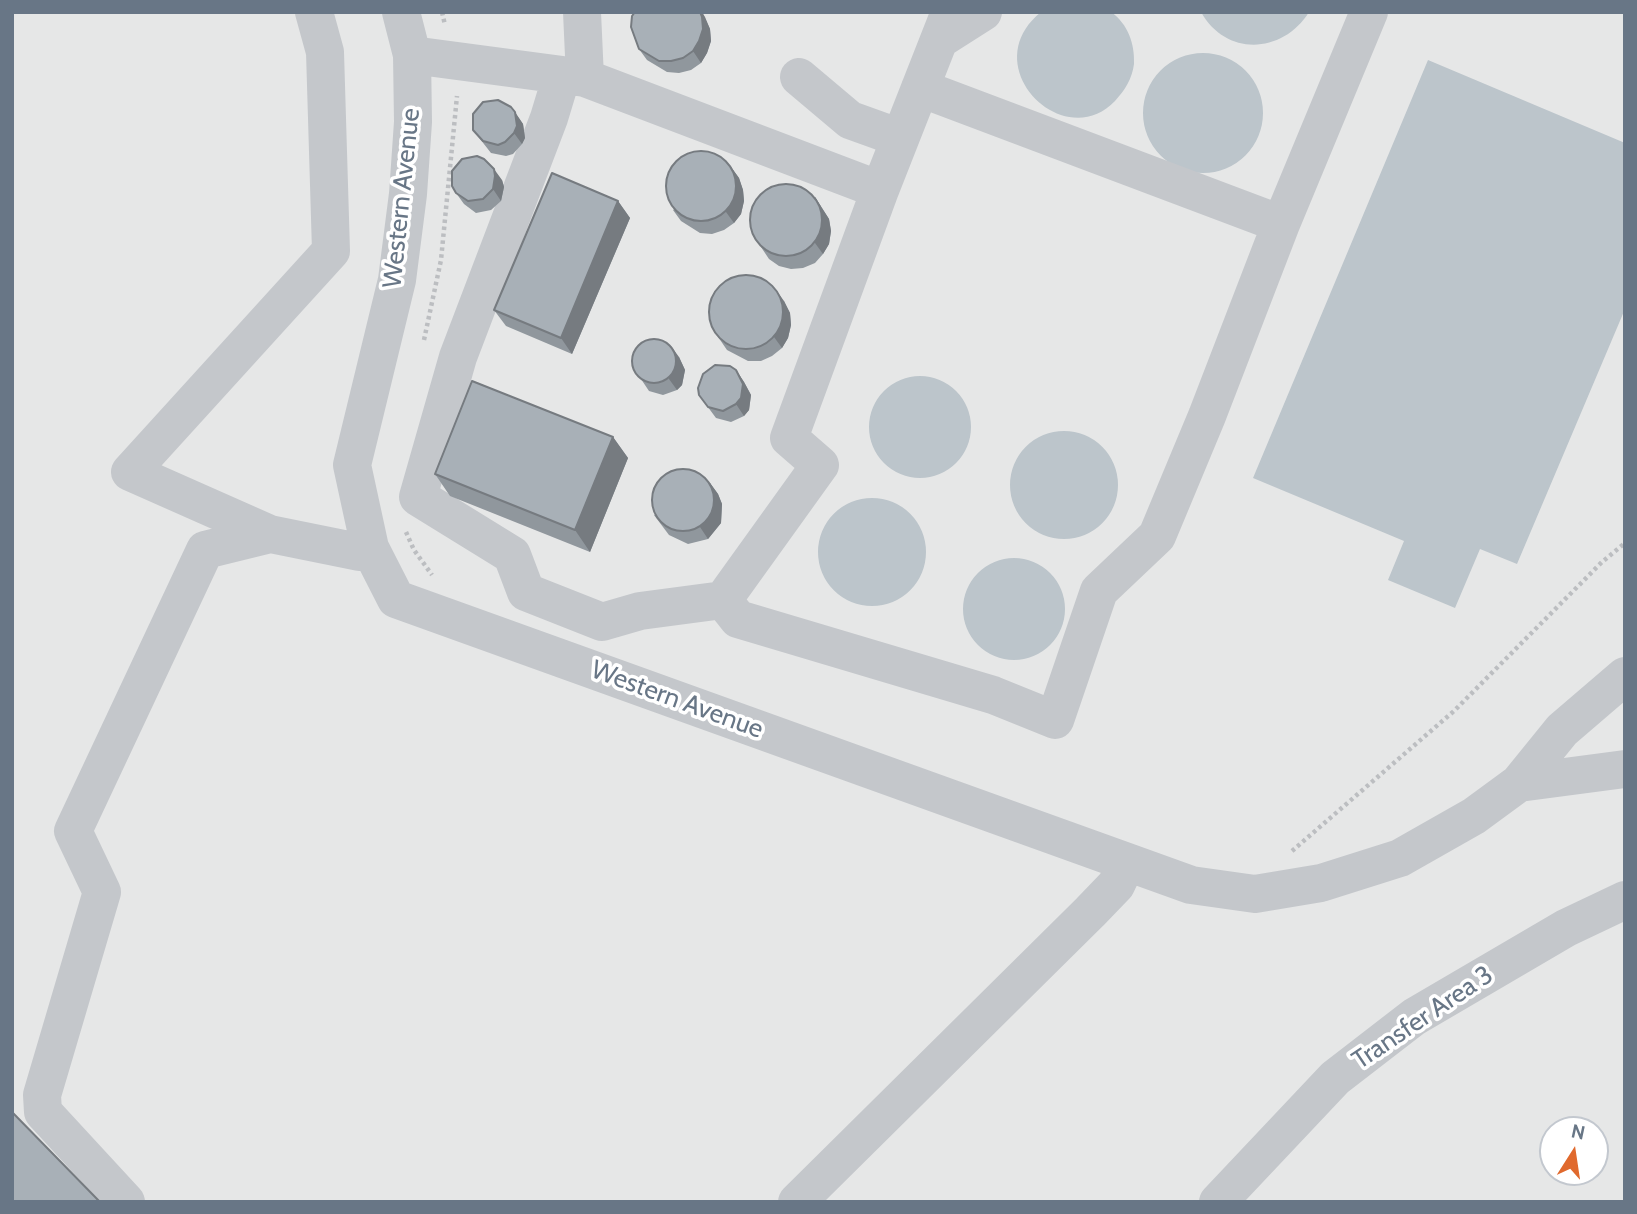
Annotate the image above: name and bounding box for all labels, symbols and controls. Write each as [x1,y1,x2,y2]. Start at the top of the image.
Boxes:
street label: Western Avenue [377,107,427,289]
street label: Western Avenue [587,654,767,746]
street label: Transfer Area 3 [1347,960,1499,1076]
north arrow [1539,1116,1609,1186]
text: N [1569,1119,1587,1145]

